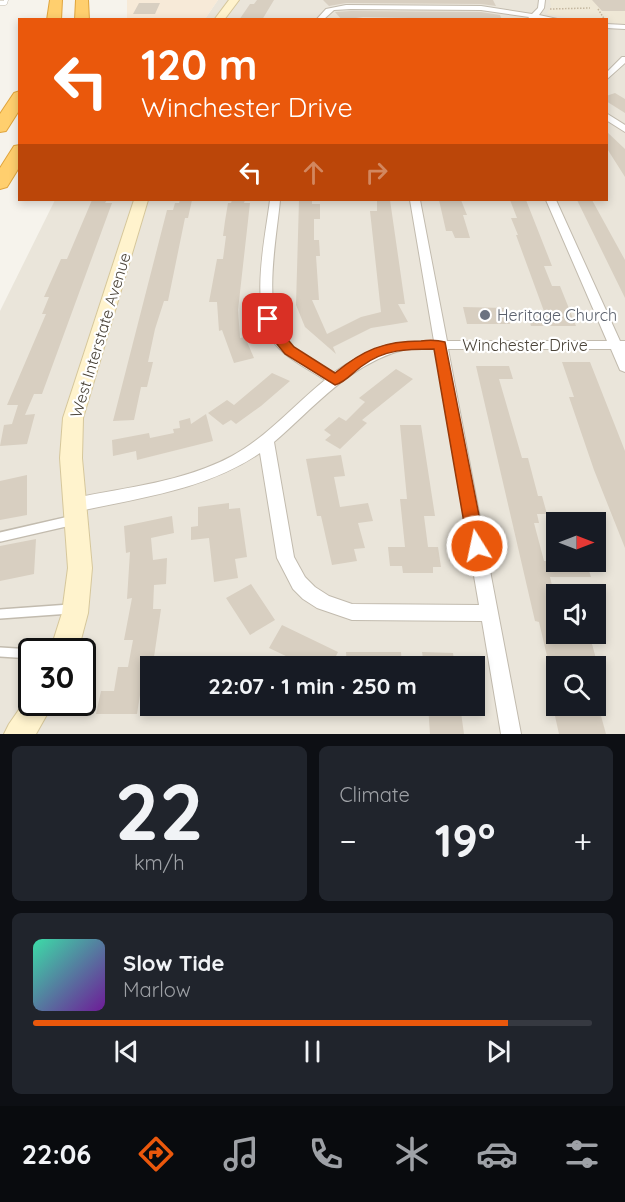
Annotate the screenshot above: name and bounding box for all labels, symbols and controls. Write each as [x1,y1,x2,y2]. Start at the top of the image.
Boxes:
text: 120 m [141,38,258,91]
icon: left [42,42,120,120]
text: Winchester Drive [141,90,353,124]
icon: left [234,156,267,189]
icon: ahead [297,156,330,189]
icon: right [360,156,393,189]
street label: West Interstate Avenue [65,250,135,420]
pin [242,293,293,344]
icon: arrive [251,302,284,335]
place label: Heritage Church [497,305,617,325]
marker: Heritage Church [478,308,492,322]
street label: Winchester Drive [462,335,588,355]
north arrow [546,512,606,572]
map controls [546,512,606,716]
position arrow [445,514,509,578]
button: sound [546,584,606,644]
speed limit sign: 30 [18,638,96,716]
button: search [546,656,606,716]
text: 22:07 · 1 min · 250 m [208,672,417,700]
text: 22 [115,762,204,860]
text: Climate [340,782,410,807]
text: 19° [435,812,495,868]
text: − [340,820,357,861]
text: + [573,820,592,861]
text: km/h [134,850,185,875]
text: Slow Tide [123,949,224,977]
text: Marlow [123,977,191,1002]
icon: previous [110,1035,143,1068]
icon: pause [296,1035,329,1068]
icon: next [482,1035,515,1068]
icon: directions [135,1133,177,1175]
icon: music [220,1133,262,1175]
icon: phone [305,1133,347,1175]
icon: climate [391,1133,433,1175]
icon: car [476,1133,518,1175]
icon: filters [561,1133,603,1175]
text: 22:06 [22,1137,91,1171]

